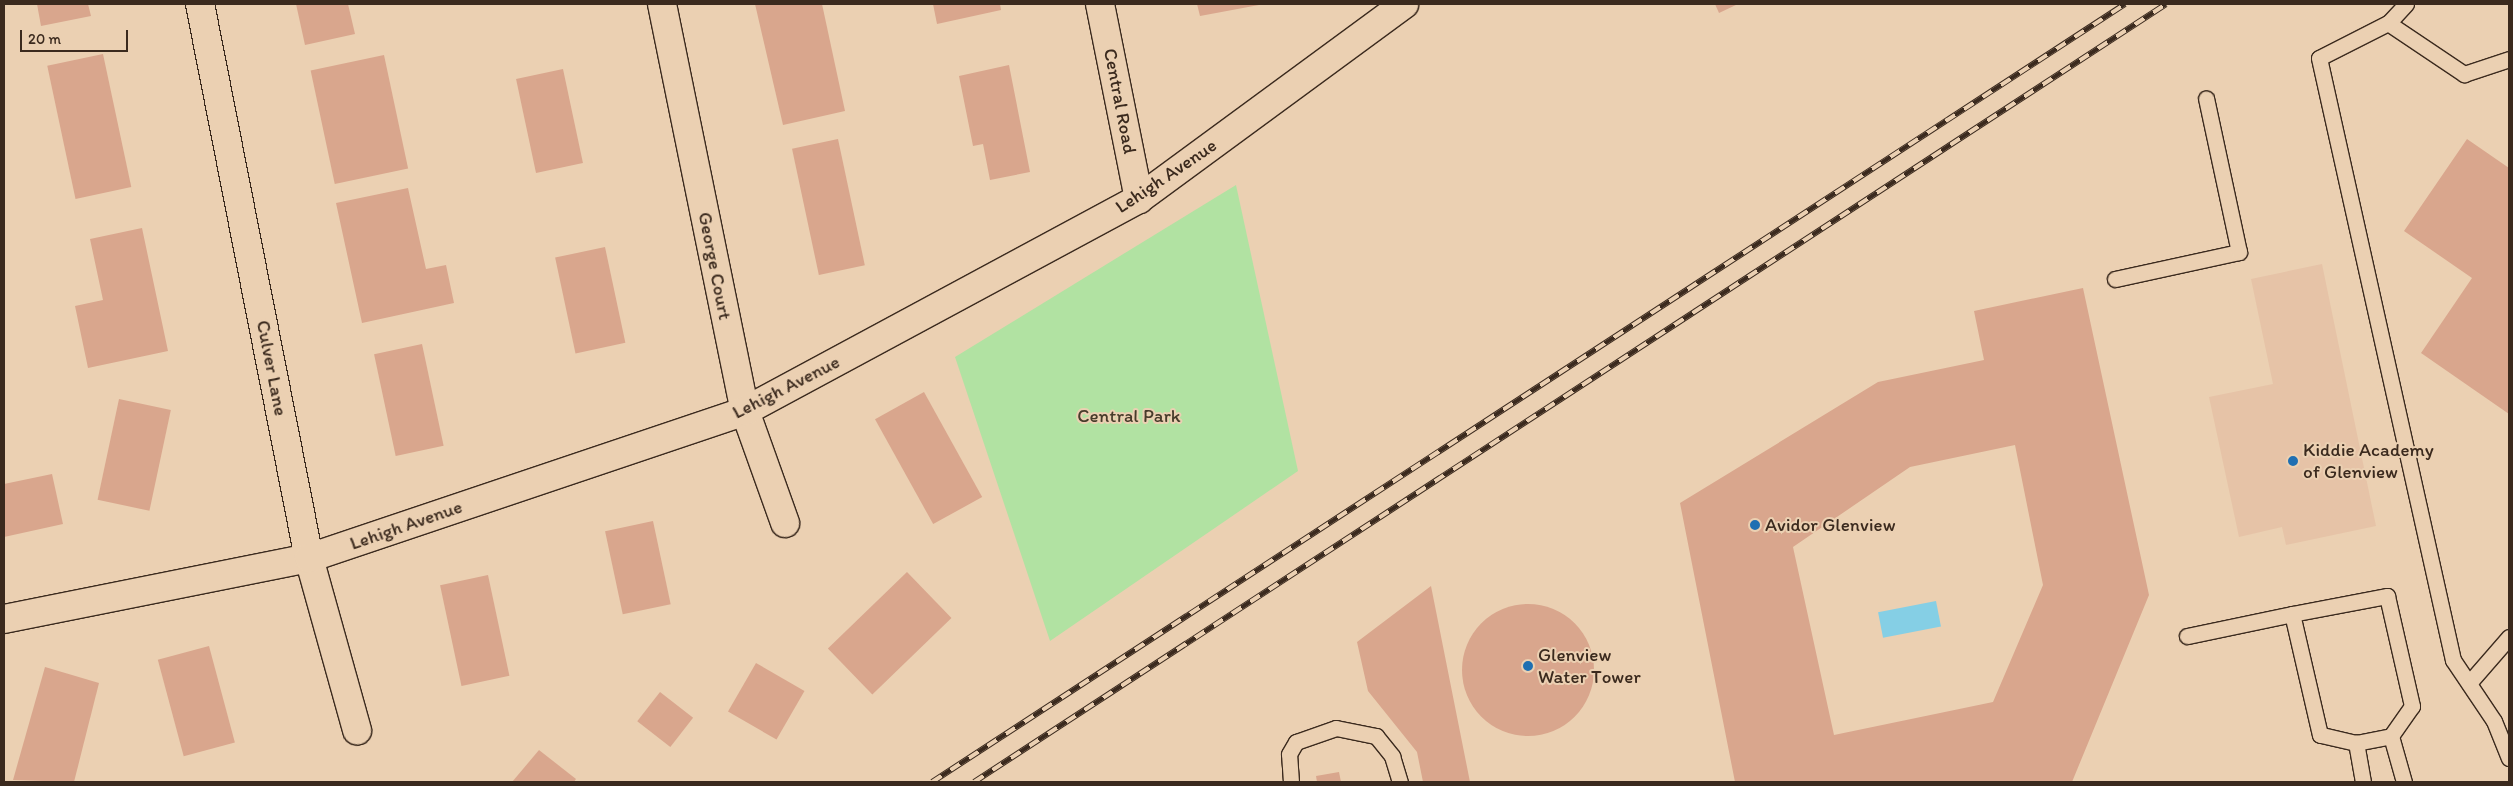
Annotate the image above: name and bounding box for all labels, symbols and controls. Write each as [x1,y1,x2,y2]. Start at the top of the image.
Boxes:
scale bar [22,20,130,52]
text: 20 m [28,30,61,48]
street label: Central Road [1099,47,1141,155]
street label: Lehigh Avenue [1111,134,1221,218]
street label: George Court [693,210,737,322]
street label: Culver Lane [252,318,292,418]
street label: Lehigh Avenue [729,350,843,424]
park label: Central Park [1077,405,1181,427]
place label: Kiddie Academy of Glenview [2303,439,2434,483]
marker: Kiddie Academy of Glenview [2287,455,2299,467]
street label: Lehigh Avenue [347,495,465,555]
place label: Avidor Glenview [1765,514,1896,536]
marker: Avidor Glenview [1749,519,1761,531]
place label: Glenview Water Tower [1538,644,1639,688]
marker: Glenview Water Tower [1522,660,1534,672]

